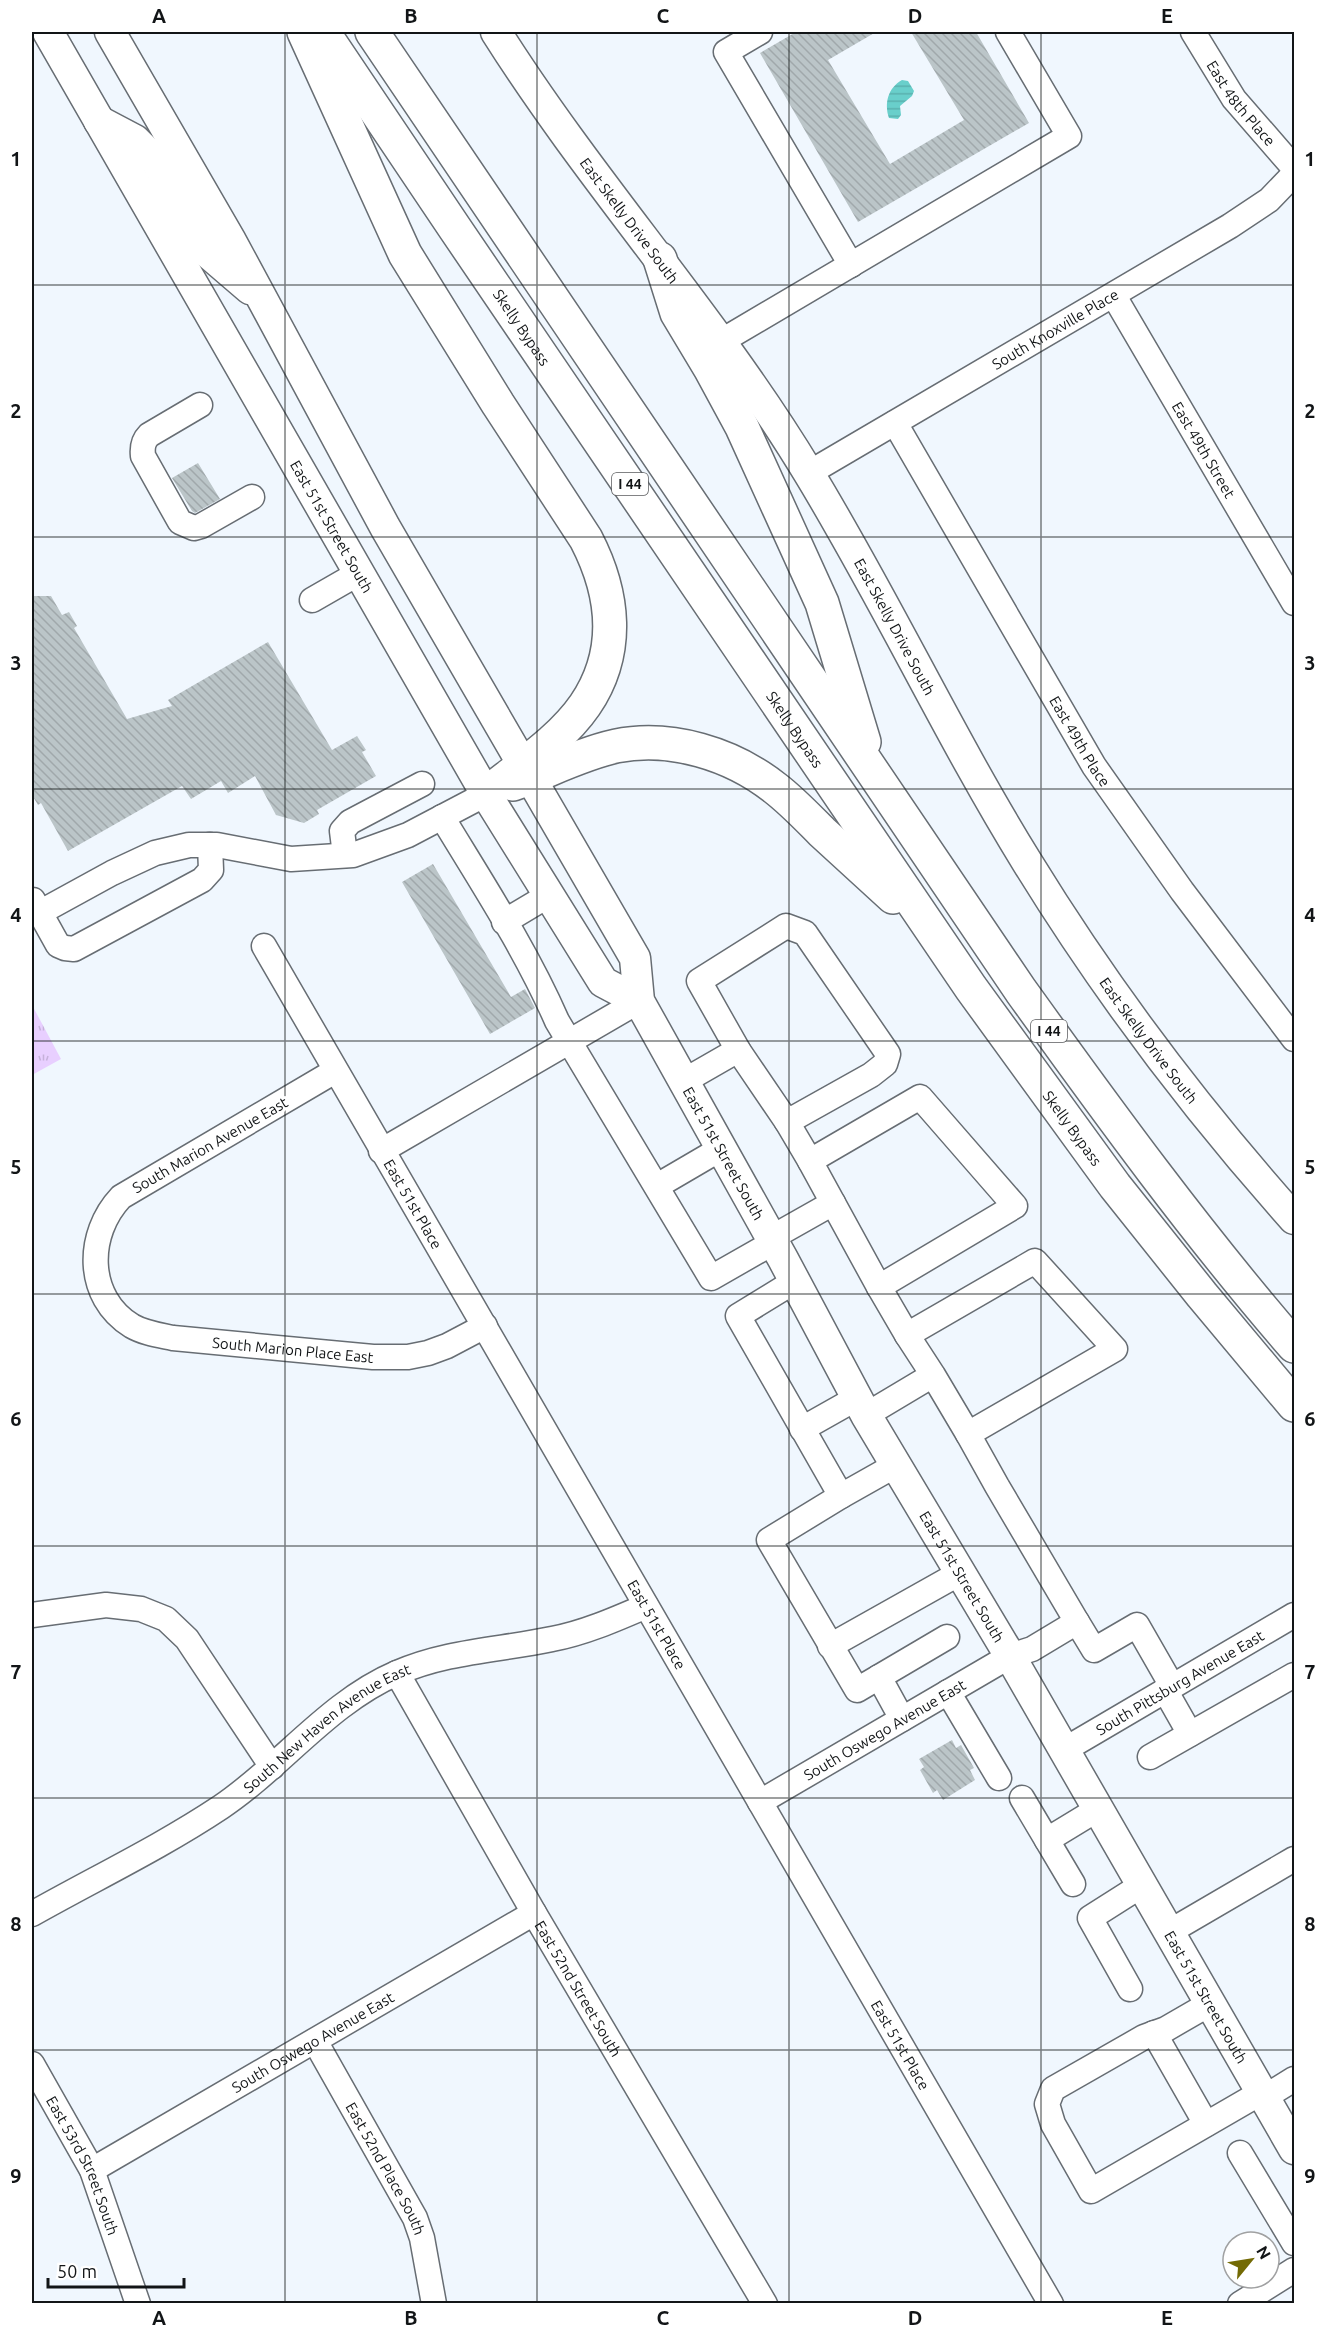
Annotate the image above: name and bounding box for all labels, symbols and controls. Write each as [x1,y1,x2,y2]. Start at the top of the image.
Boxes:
text: A [152,4,166,27]
text: B [404,4,418,27]
text: C [657,4,670,27]
text: D [908,4,922,27]
text: E [1161,4,1173,27]
street label: East 48th Place [1204,57,1279,149]
text: 1 [10,147,22,170]
text: 1 [1304,147,1316,170]
street label: East Skelly Drive South [577,154,683,286]
street label: South Knoxville Place [989,285,1121,372]
street label: Skelly Bypass [490,286,554,368]
street label: East 49th Street [1169,398,1239,501]
text: 2 [10,399,22,422]
text: 2 [1304,399,1316,422]
street label: East 51st Street South [287,457,377,595]
road number: I 44 [612,473,648,495]
street label: East Skelly Drive South [851,555,939,698]
text: 3 [10,651,22,674]
text: 3 [1304,651,1316,674]
street label: Skelly Bypass [763,688,827,770]
street label: East 49th Place [1047,693,1114,790]
text: 4 [10,903,22,926]
text: 4 [1304,903,1316,926]
street label: East Skelly Drive South [1097,974,1201,1106]
road number: I 44 [1031,1020,1067,1042]
street label: East 51st Street South [680,1084,768,1223]
street label: Skelly Bypass [1040,1087,1106,1169]
street label: South Marion Avenue East [129,1093,291,1196]
text: 5 [10,1155,22,1178]
text: 5 [1304,1155,1316,1178]
street label: East 51st Place [381,1156,446,1252]
street label: South Marion Place East [211,1333,374,1366]
text: 6 [10,1407,22,1430]
text: 6 [1304,1407,1316,1430]
street label: East 51st Street South [917,1508,1008,1645]
street label: East 51st Place [625,1577,690,1672]
street label: South Pittsburg Avenue East [1093,1626,1267,1738]
text: 7 [10,1660,22,1683]
street label: South New Haven Avenue East [240,1660,413,1796]
text: 7 [1304,1660,1316,1683]
street label: South Oswego Avenue East [800,1675,968,1783]
text: 8 [10,1912,22,1935]
text: 8 [1304,1912,1316,1935]
street label: East 52nd Street South [532,1918,625,2059]
street label: East 51st Street South [1162,1928,1251,2066]
street label: South Oswego Avenue East [228,1988,397,2096]
street label: East 51st Place [868,1997,933,2093]
street label: East 53rd Street South [43,2093,122,2237]
street label: East 52nd Place South [343,2099,429,2237]
text: 9 [10,2164,22,2187]
text: 9 [1304,2164,1316,2187]
north arrow [1221,2230,1281,2290]
text: N [1253,2243,1275,2262]
scale bar [48,2251,184,2289]
text: 50 m [57,2261,97,2281]
text: A [152,2306,166,2329]
text: B [404,2306,418,2329]
text: C [657,2306,670,2329]
text: D [908,2306,922,2329]
text: E [1161,2306,1173,2329]

